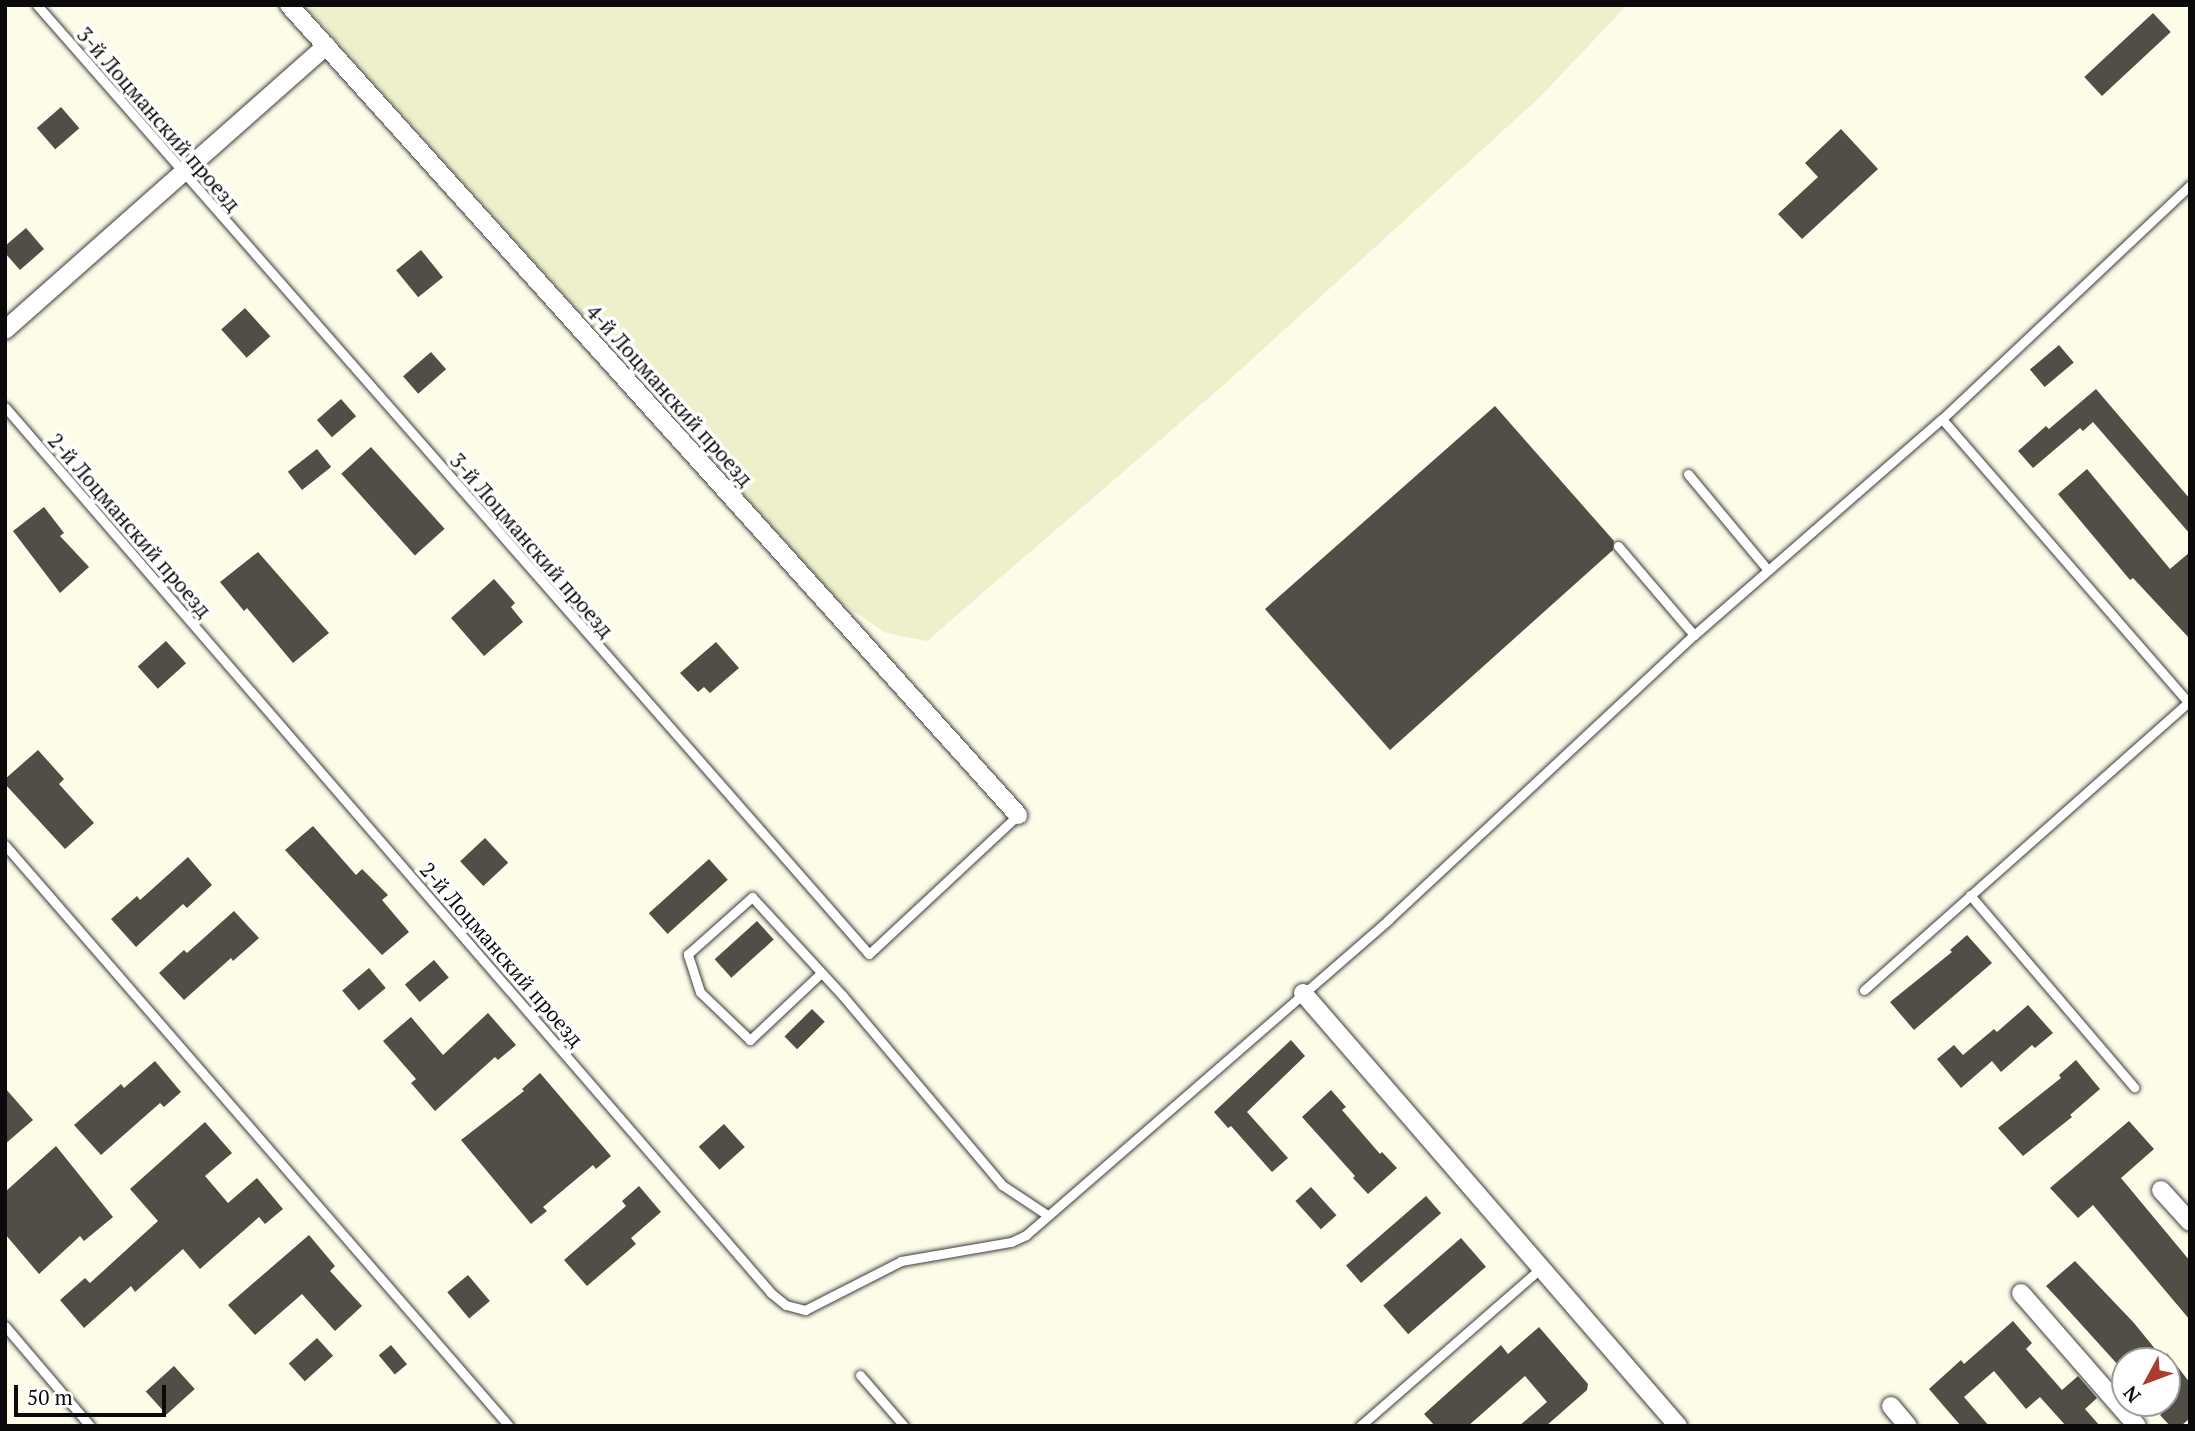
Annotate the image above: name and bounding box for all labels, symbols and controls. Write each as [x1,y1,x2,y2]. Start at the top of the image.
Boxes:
street label: 3-й Лоцманский проезд [72,22,246,216]
street label: 4-й Лоцманский проезд [582,299,758,491]
street label: 2-й Лоцманский проезд [43,428,217,622]
street label: 3-й Лоцманский проезд [445,448,619,642]
street label: 2-й Лоцманский проезд [415,857,589,1051]
north arrow [2111,1347,2181,1417]
scale bar [18,1372,170,1416]
text: N [2117,1381,2145,1408]
text: 50 m [27,1383,73,1411]

